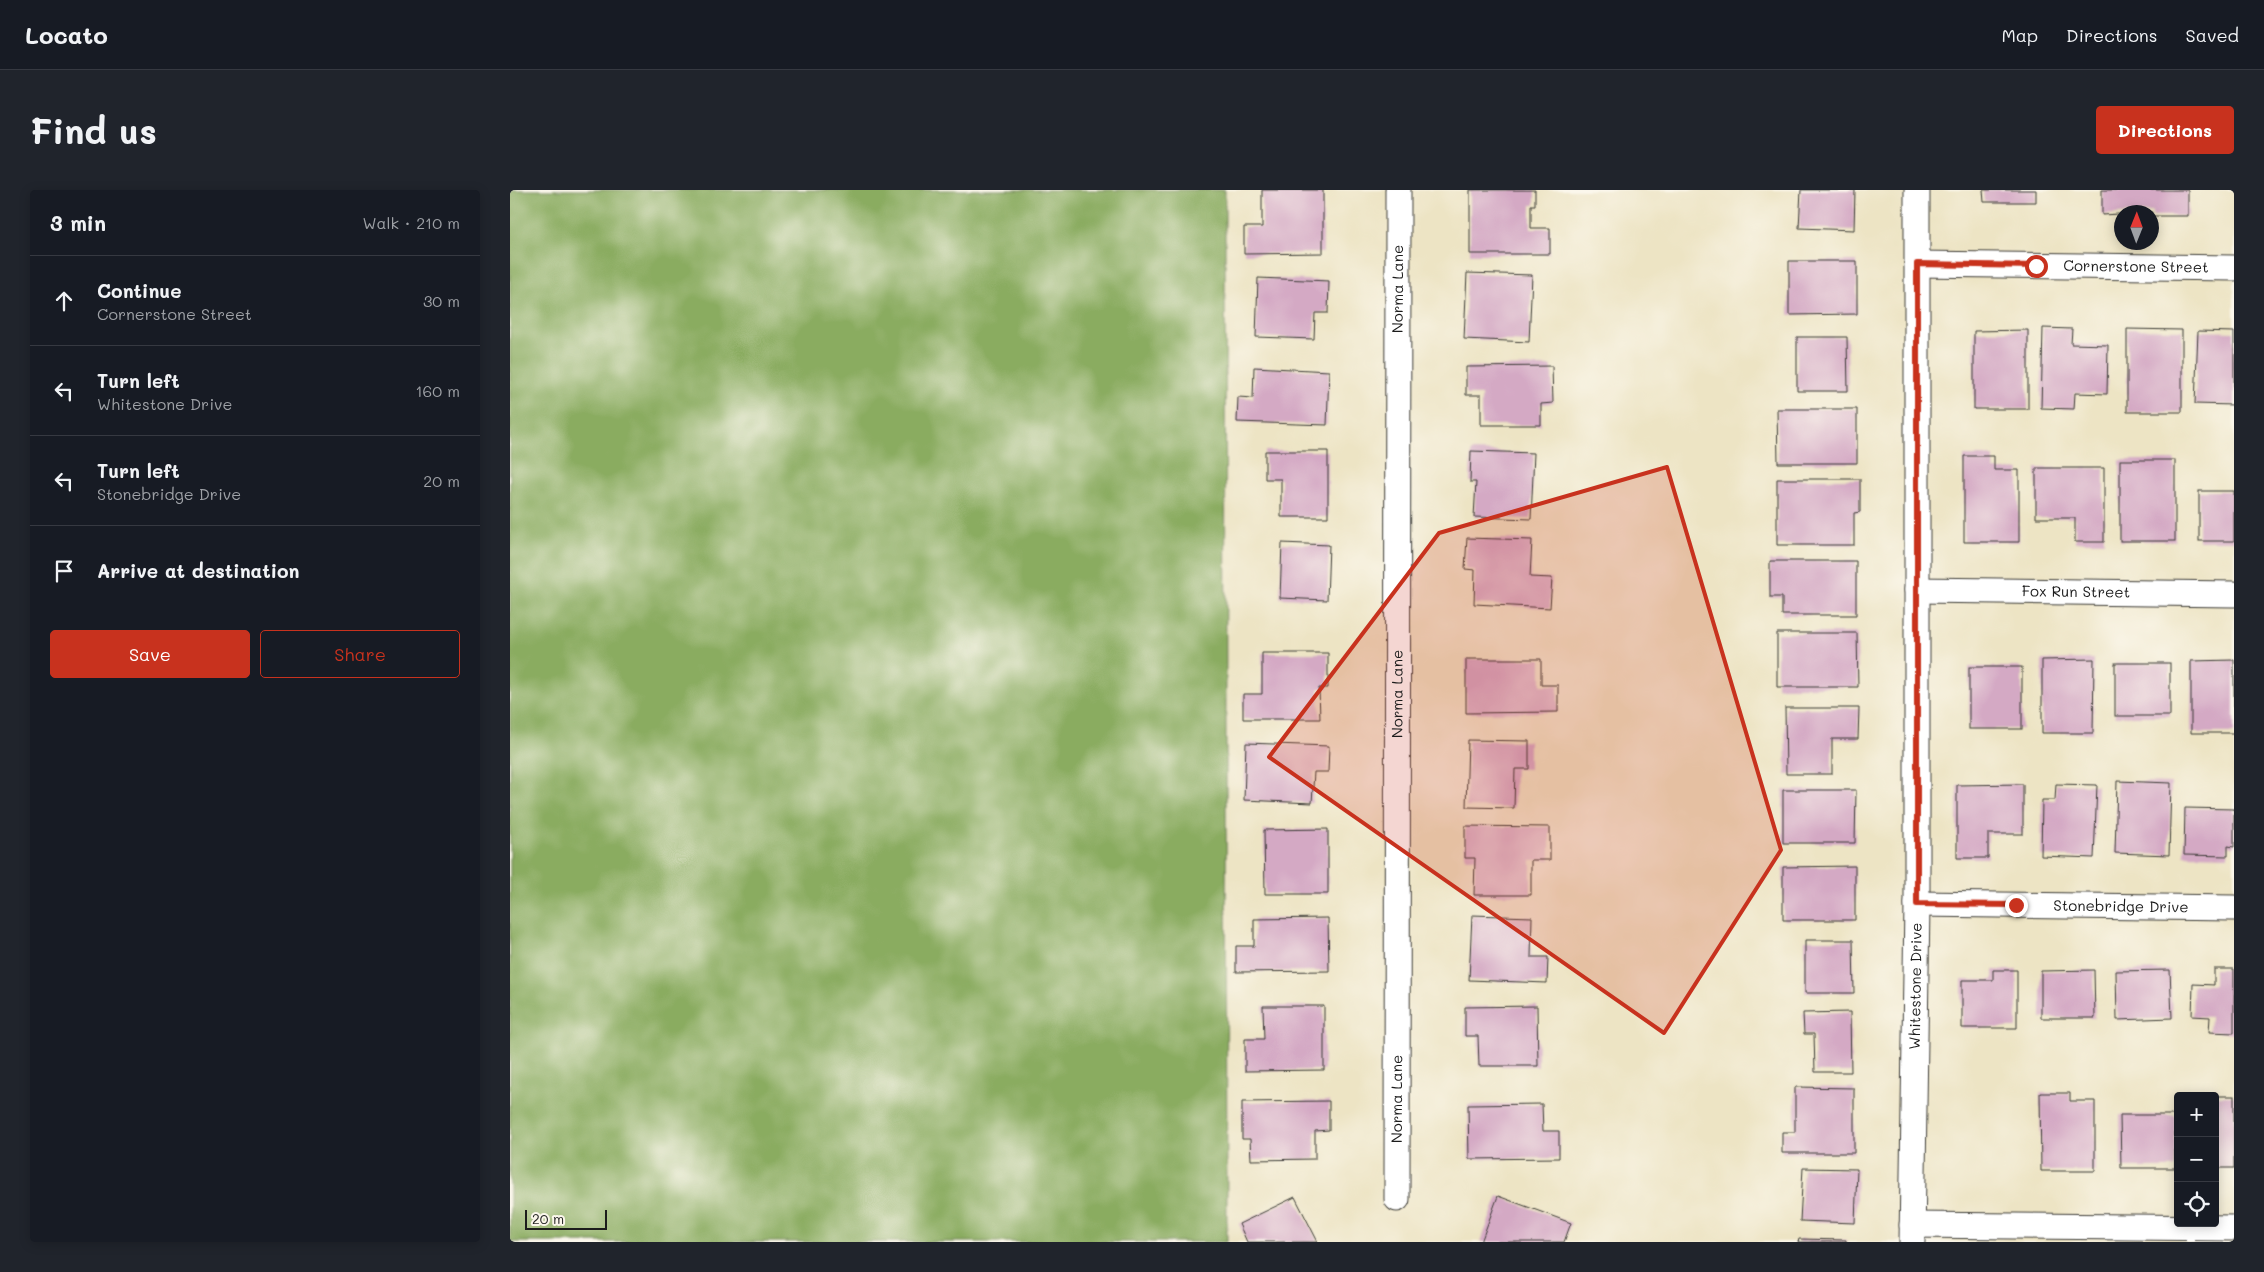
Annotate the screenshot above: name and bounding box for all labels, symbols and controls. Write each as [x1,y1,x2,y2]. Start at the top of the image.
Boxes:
text: Locato [25,19,108,50]
text: Map [2001,23,2038,47]
text: Directions [2066,23,2158,47]
text: Saved [2186,23,2239,47]
button: Directions [2096,106,2234,154]
text: Find us [30,107,157,153]
north arrow [2114,205,2159,250]
text: 3 min [50,209,106,236]
text: Walk · 210 m [362,212,460,233]
street label: Norma Lane [1387,245,1407,333]
route start [2025,255,2048,278]
street label: Cornerstone Street [2063,255,2209,277]
text: Continue [97,278,182,303]
icon: ahead [50,287,78,315]
text: 30 m [423,290,460,311]
text: Cornerstone Street [97,303,252,324]
text: Turn left [97,368,180,393]
icon: left [50,377,78,405]
text: 160 m [415,380,460,401]
text: Whitestone Drive [97,393,232,414]
text: Turn left [97,458,180,483]
icon: left [50,467,78,495]
text: 20 m [423,470,460,491]
text: Stonebridge Drive [97,483,241,504]
icon: arrive [50,557,78,585]
text: Arrive at destination [97,558,300,583]
street label: Fox Run Street [2022,580,2130,602]
button: Save [50,630,250,678]
button: Share [260,630,460,678]
street label: Norma Lane [1386,650,1407,738]
route end [2005,894,2028,917]
street label: Stonebridge Drive [2053,895,2189,916]
street label: Whitestone Drive [1904,922,1926,1050]
street label: Norma Lane [1386,1055,1406,1143]
map controls [2174,1092,2219,1227]
button: + [2174,1092,2219,1137]
button: − [2174,1137,2219,1182]
button: locate [2174,1182,2219,1227]
scale bar [525,1207,608,1230]
text: 20 m [532,1209,564,1228]

